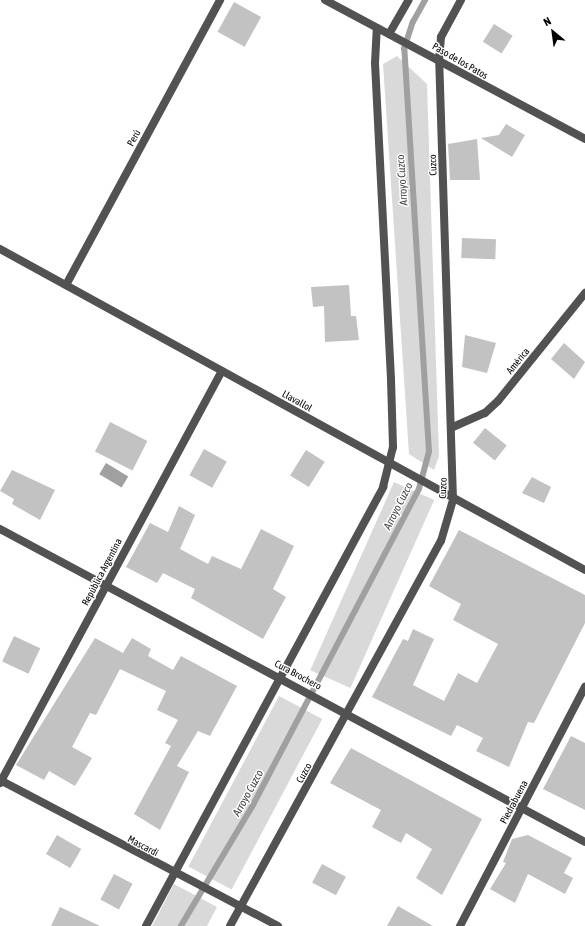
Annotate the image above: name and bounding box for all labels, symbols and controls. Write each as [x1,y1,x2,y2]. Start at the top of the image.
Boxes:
north arrow [533,12,573,52]
text: N [541,15,553,28]
street label: Paso de los Patos [430,40,490,82]
street label: Perú [125,128,143,148]
water label: Arroyo Cuzco [394,154,410,206]
street label: Cuzco [427,154,439,176]
street label: América [504,345,532,377]
street label: Llavallol [280,388,314,414]
street label: Cuzco [437,477,449,499]
water label: Arroyo Cuzco [381,480,415,532]
street label: República Argentina [79,536,125,608]
street label: Cura Brochero [273,658,323,692]
street label: Cuzco [294,761,314,785]
water label: Arroyo Cuzco [230,767,266,819]
street label: Piedrabuena [498,778,530,826]
street label: Mascardi [126,833,160,859]

